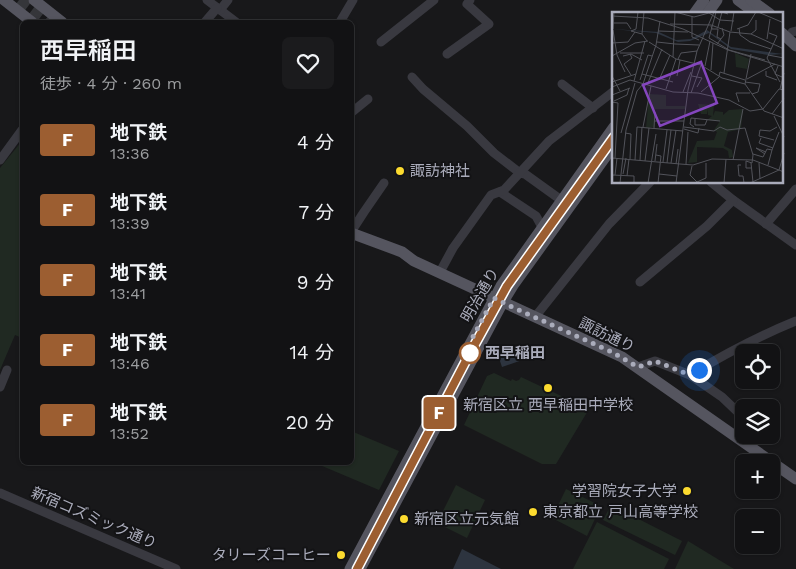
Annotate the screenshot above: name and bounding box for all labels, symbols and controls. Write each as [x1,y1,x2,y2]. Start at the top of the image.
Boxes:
inset map [612,12,784,184]
text: 西早稲田 [40,37,136,65]
button: heart [282,37,334,89]
text: 徒歩 · 4 分 · 260 m [40,74,182,93]
text: 地下鉄 [110,121,167,144]
text: F [62,129,73,150]
text: 4 分 [297,131,334,154]
text: 13:36 [110,144,149,163]
place label: 諏訪神社 [410,162,470,180]
marker: 諏訪神社 [394,165,406,177]
text: 地下鉄 [110,191,167,214]
text: F [62,199,73,220]
text: 7 分 [298,201,334,224]
text: 13:39 [110,214,150,233]
text: 地下鉄 [110,261,167,284]
street label: 明治通り [457,265,503,325]
text: F [62,269,73,290]
text: 9 分 [297,271,334,294]
text: 13:41 [110,284,146,303]
street label: 諏訪通り [576,314,638,356]
text: 地下鉄 [110,331,167,354]
text: F [62,339,73,360]
text: 14 分 [290,341,334,364]
marker: 西早稲田 [459,342,481,364]
place label: 西早稲田 [485,344,545,362]
map controls [735,344,780,554]
button: locate [735,344,780,389]
text: 13:46 [110,354,150,373]
your location [687,358,712,383]
marker: 新宿区立 西早稲田中学校 [542,382,554,394]
place label: 新宿区立 西早稲田中学校 [463,396,633,414]
line badge: F [423,397,455,429]
button: layers [735,399,780,444]
text: 地下鉄 [110,401,167,424]
text: F [433,402,445,423]
text: F [62,409,73,430]
text: 20 分 [286,411,334,434]
text: 13:52 [110,424,149,443]
button: + [735,454,780,499]
place label: 学習院女子大学 [572,482,677,500]
street label: 新宿コズミック通り [28,483,160,553]
marker: 学習院女子大学 [681,485,693,497]
place label: 東京都立 戸山高等学校 [543,503,698,521]
marker: 東京都立 戸山高等学校 [527,506,539,518]
button: − [735,509,780,554]
place label: 新宿区立元気館 [414,510,519,528]
marker: 新宿区立元気館 [398,513,410,525]
place label: タリーズコーヒー [212,546,331,564]
marker: タリーズコーヒー [335,549,347,561]

